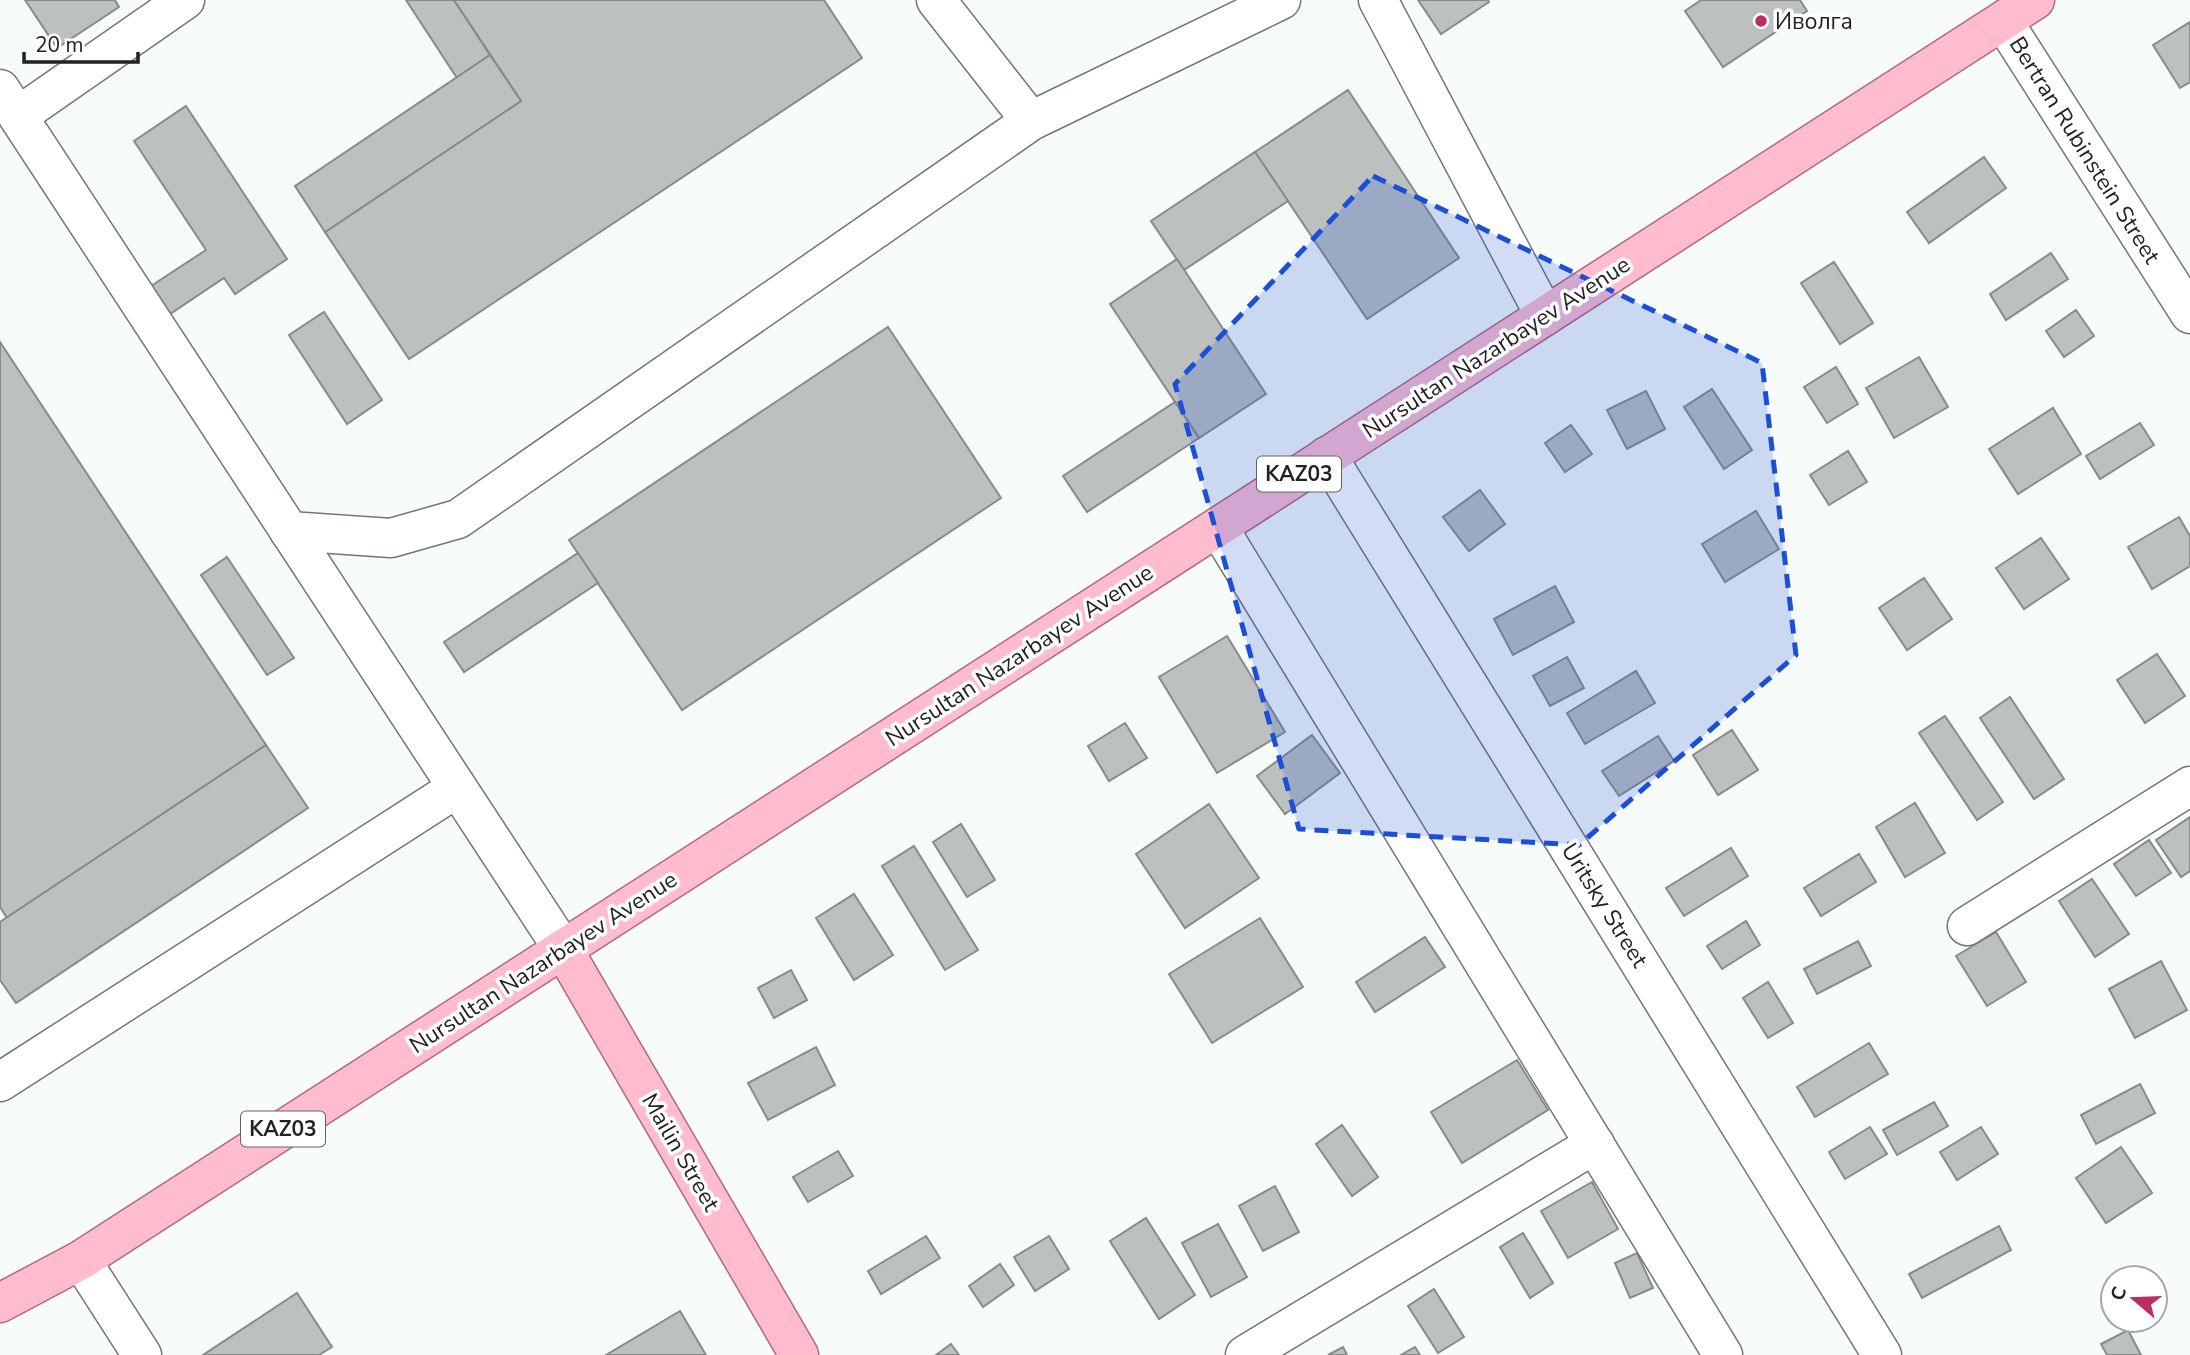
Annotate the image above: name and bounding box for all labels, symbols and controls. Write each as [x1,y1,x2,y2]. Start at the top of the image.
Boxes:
place label: Иволга [1775,6,1853,37]
marker: Иволга [1753,13,1769,29]
scale bar [24,21,138,65]
text: 20 m [35,31,84,59]
street label: Bertran Rubinstein Street [2002,31,2168,270]
street label: Nursultan Nazarbayev Avenue [1356,249,1636,446]
road number: KАZ03 [1257,456,1341,491]
street label: Nursultan Nazarbayev Avenue [879,557,1159,754]
street label: Uritsky Street [1554,837,1656,974]
street label: Nursultan Nazarbayev Avenue [403,864,683,1061]
street label: Mailin Street [634,1088,727,1218]
road number: KАZ03 [241,1112,325,1146]
north arrow [2099,1264,2169,1334]
text: С [2104,1283,2133,1304]

